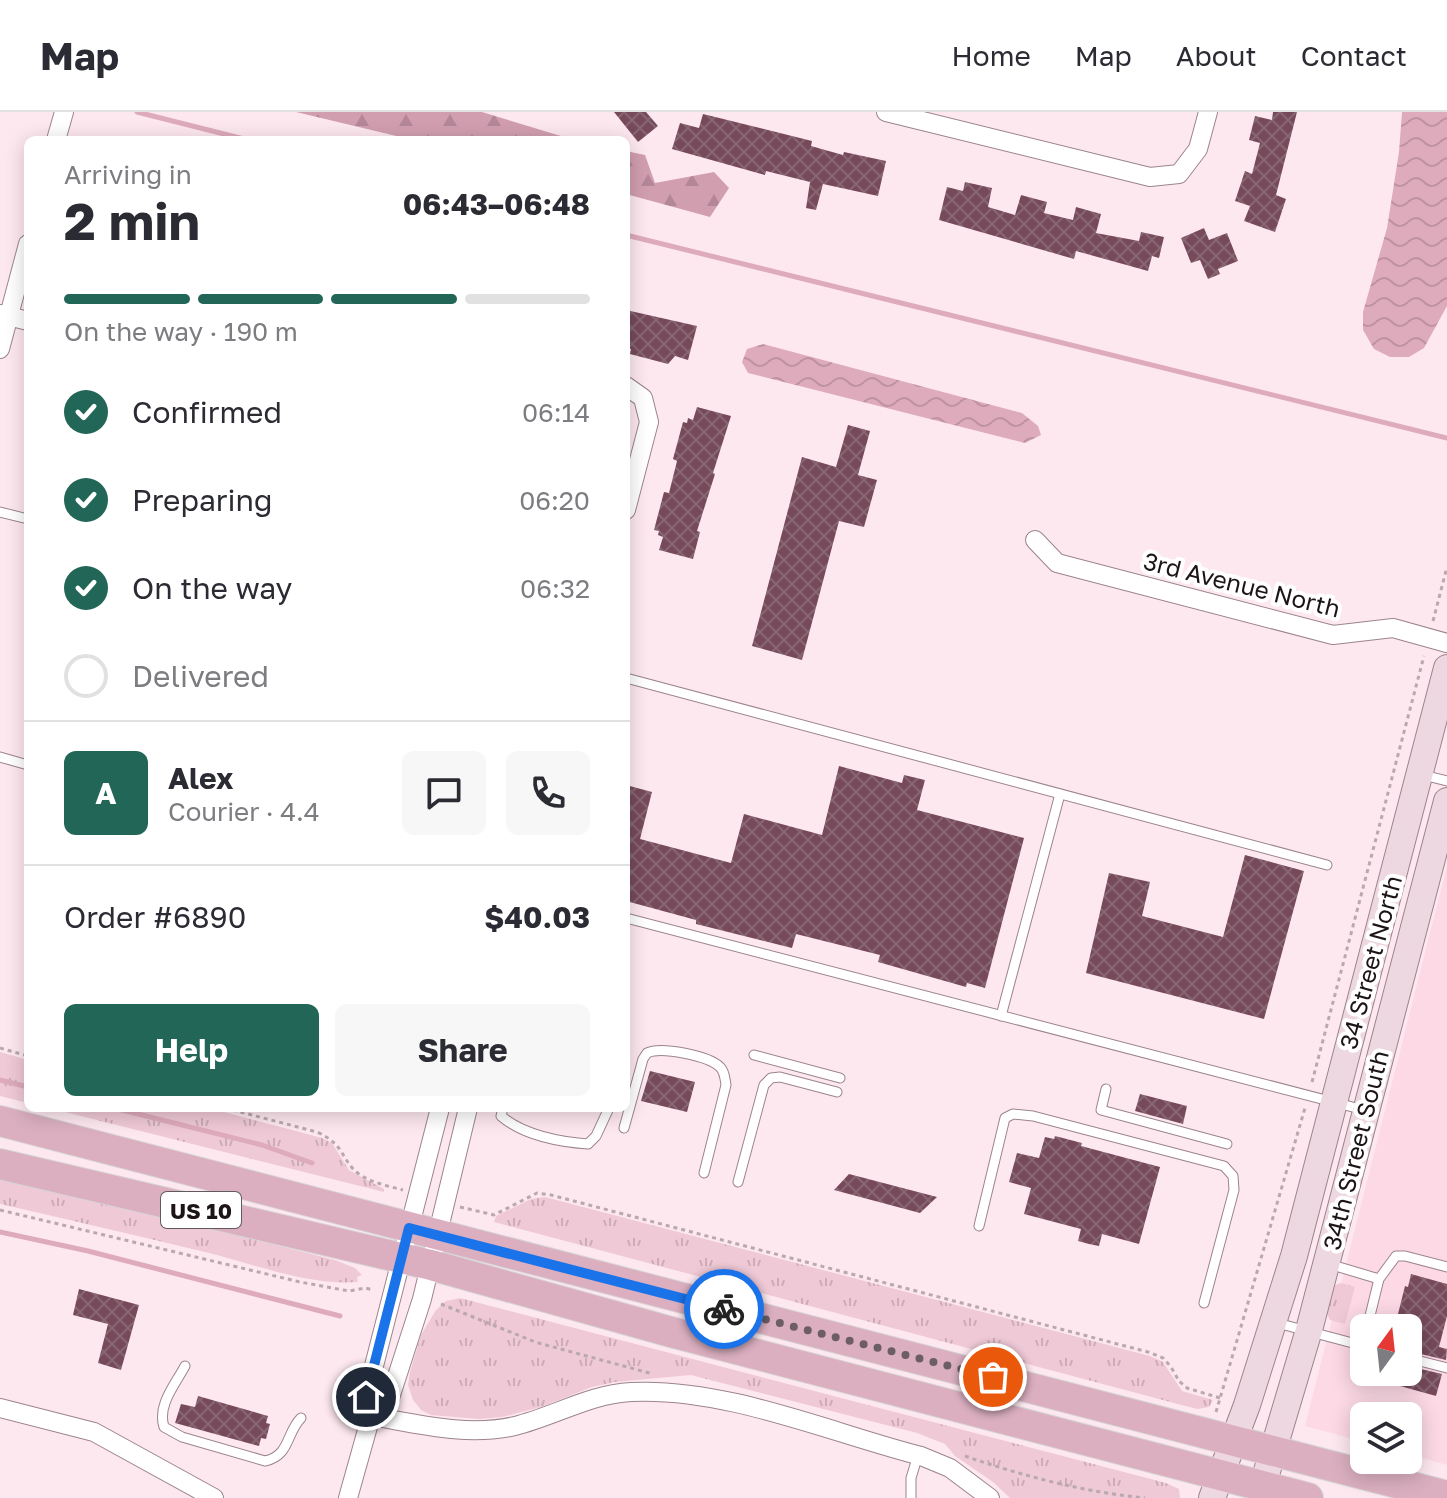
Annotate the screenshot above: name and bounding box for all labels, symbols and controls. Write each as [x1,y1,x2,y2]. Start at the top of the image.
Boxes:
text: Map [40,33,119,78]
text: Home [952,39,1031,72]
text: Map [1075,39,1132,72]
text: About [1176,39,1257,72]
text: Contact [1301,39,1407,72]
text: Arriving in [64,159,192,190]
text: 06:43–06:48 [403,186,590,222]
text: 2 min [64,189,200,251]
text: On the way · 190 m [64,316,298,347]
icon: check [64,390,108,434]
text: Confirmed [132,394,282,430]
text: 06:14 [522,397,590,428]
icon: check [64,478,108,522]
text: Preparing [132,482,273,518]
text: 06:20 [519,485,590,516]
street label: 3rd Avenue North [1141,546,1343,622]
icon: check [64,566,108,610]
text: On the way [132,570,292,606]
text: 06:32 [520,573,590,604]
text: Delivered [132,658,269,694]
button: chat [402,751,486,835]
button: phone [506,751,590,835]
text: Alex [168,760,233,796]
text: A [95,775,117,811]
text: Courier · 4.4 [168,796,320,827]
street label: 34 Street North [1333,872,1407,1052]
text: Order #6890 [64,899,246,935]
text: $40.03 [484,899,590,935]
button: Help [64,1004,319,1096]
button: Share [335,1004,590,1096]
street label: 34th Street South [1316,1047,1394,1253]
road number: US 10 [161,1192,241,1228]
courier [684,1269,764,1349]
icon: bike [702,1287,746,1331]
north arrow [1350,1314,1422,1386]
map controls [1350,1314,1422,1474]
pin [959,1343,1027,1411]
icon: bag [971,1355,1015,1399]
pin [332,1363,400,1431]
icon: home [344,1375,388,1419]
button: layers [1350,1402,1422,1474]

